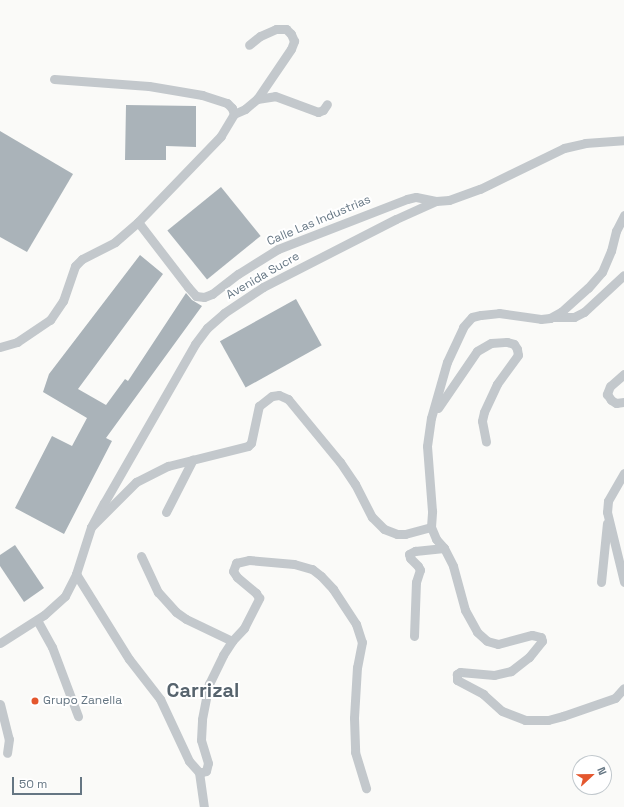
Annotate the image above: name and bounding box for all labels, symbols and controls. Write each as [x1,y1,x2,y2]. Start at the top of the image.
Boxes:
street label: Calle Las Industrias [265,193,373,249]
street label: Avenida Sucre [224,249,302,303]
district label: Carrizal [167,678,239,702]
place label: Grupo Zanella [43,694,122,708]
marker: Grupo Zanella [30,696,40,706]
north arrow [572,755,612,795]
text: N [594,765,610,777]
scale bar [14,769,84,795]
text: 50 m [19,776,47,792]

